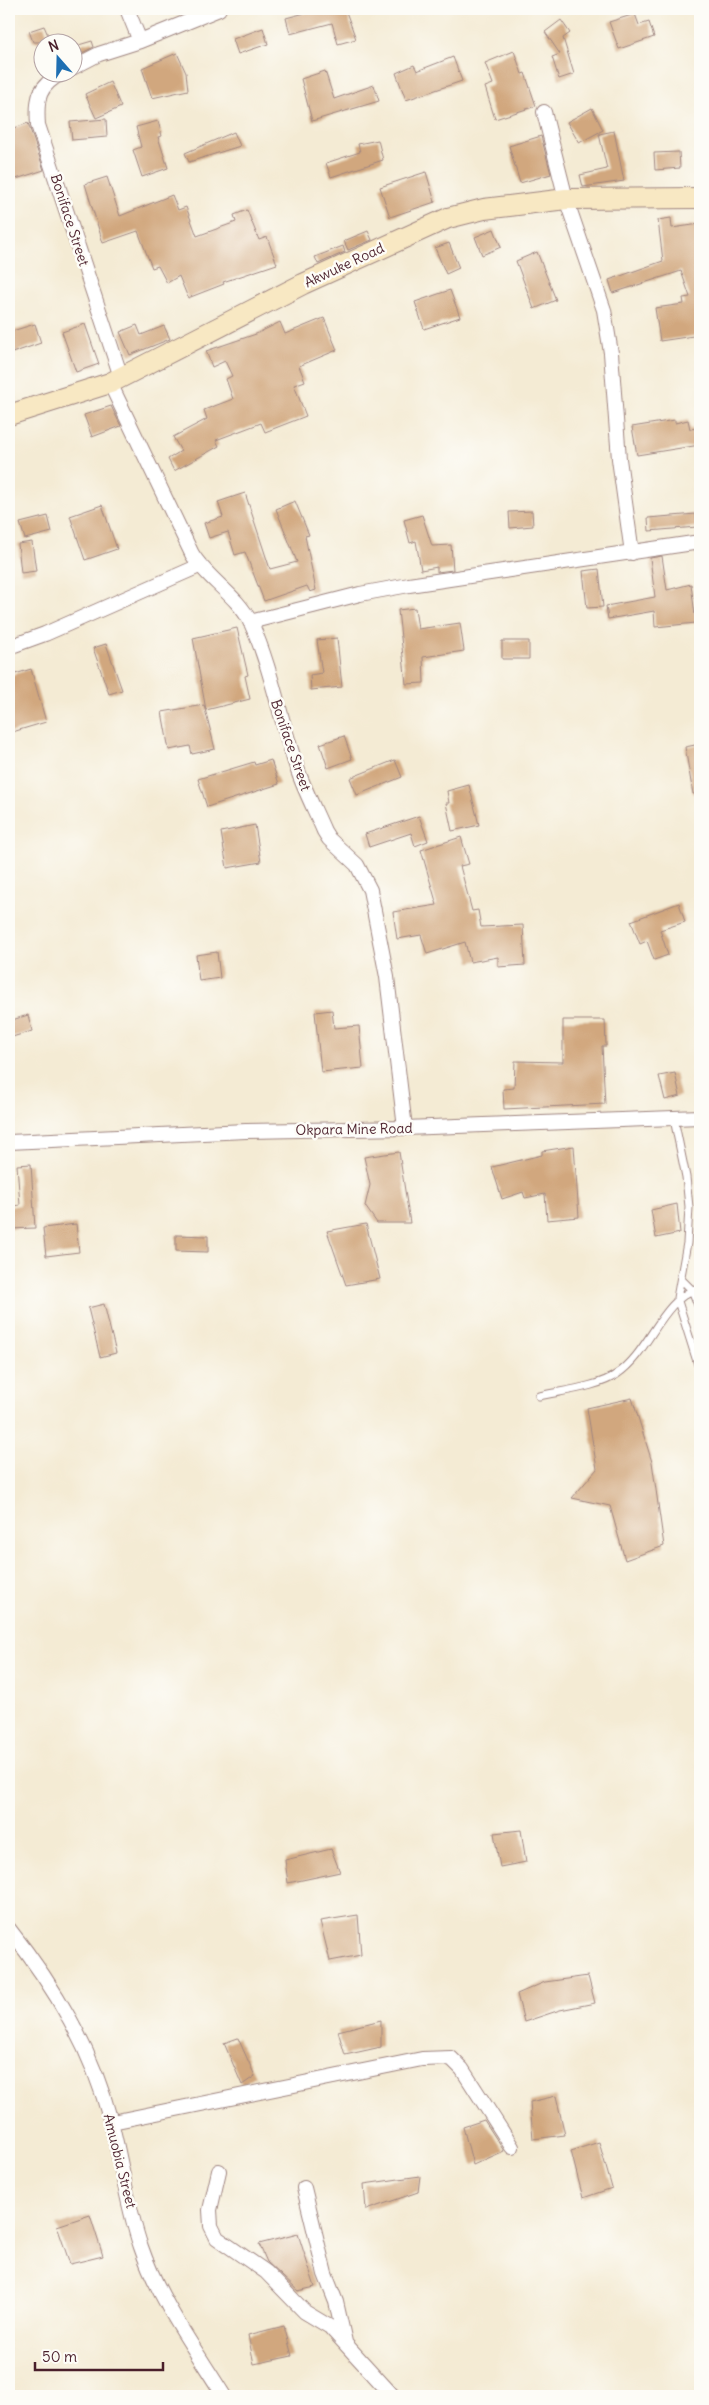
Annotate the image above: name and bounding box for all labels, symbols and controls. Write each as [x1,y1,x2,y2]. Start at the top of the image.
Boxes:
north arrow [32,32,82,82]
text: N [46,36,61,56]
street label: Boniface Street [47,172,93,269]
street label: Akwuke Road [301,239,387,291]
street label: Boniface Street [267,697,315,793]
street label: Okpara Mine Road [295,1119,413,1139]
street label: Amuobia Street [100,2112,140,2210]
scale bar [35,2340,162,2372]
text: 50 m [42,2347,77,2366]

